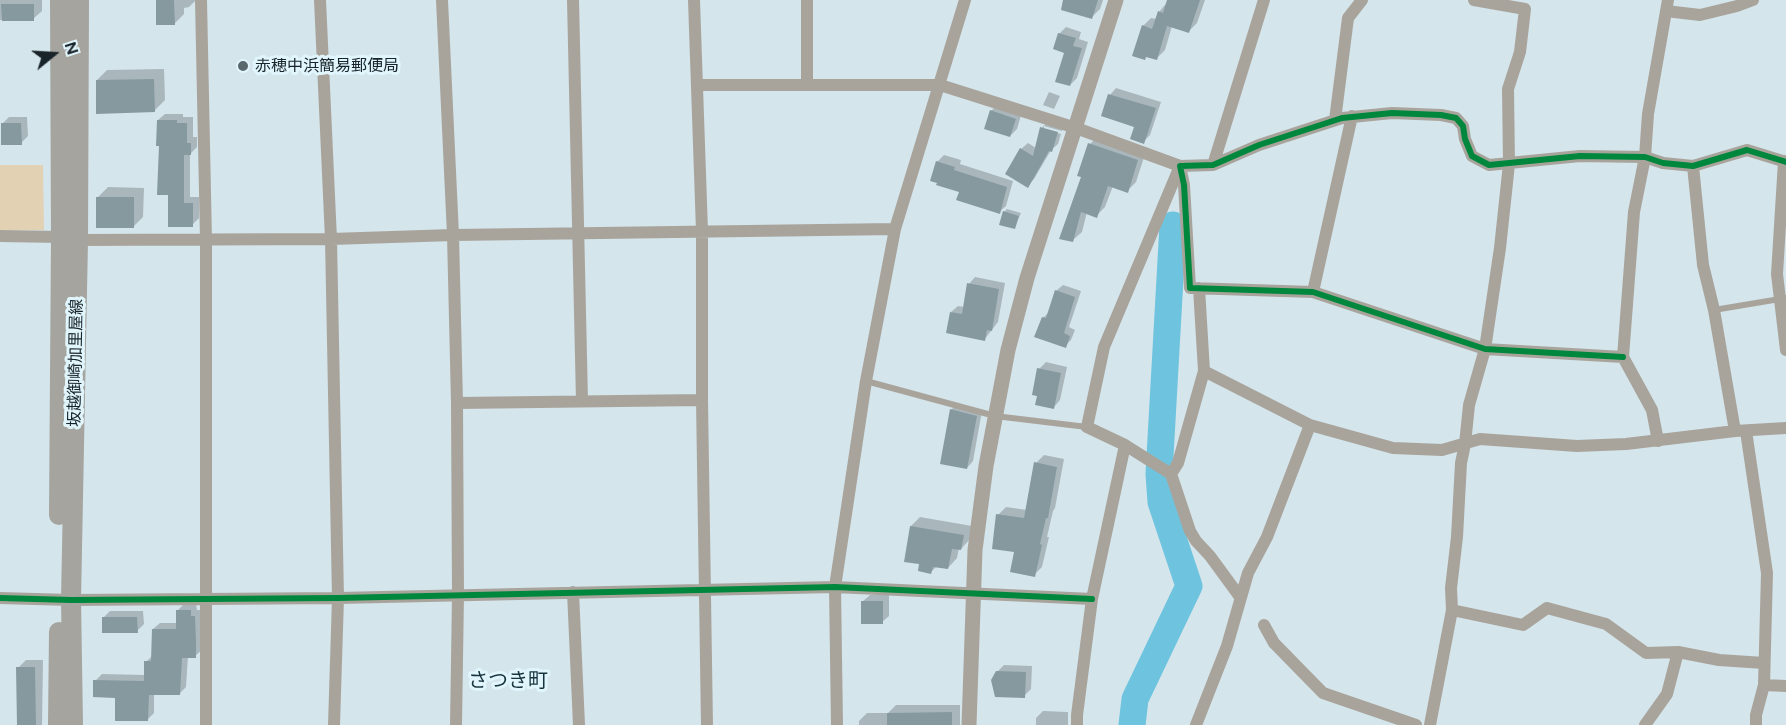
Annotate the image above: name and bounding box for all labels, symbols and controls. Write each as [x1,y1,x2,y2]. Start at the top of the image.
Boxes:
north arrow [24,24,84,84]
text: N [61,39,83,57]
place label: 赤穂中浜簡易郵便局 [255,56,399,76]
marker: 赤穂中浜簡易郵便局 [236,59,250,73]
street label: 坂越御崎加里屋線 [65,299,87,427]
district label: さつき町 [468,669,548,693]

